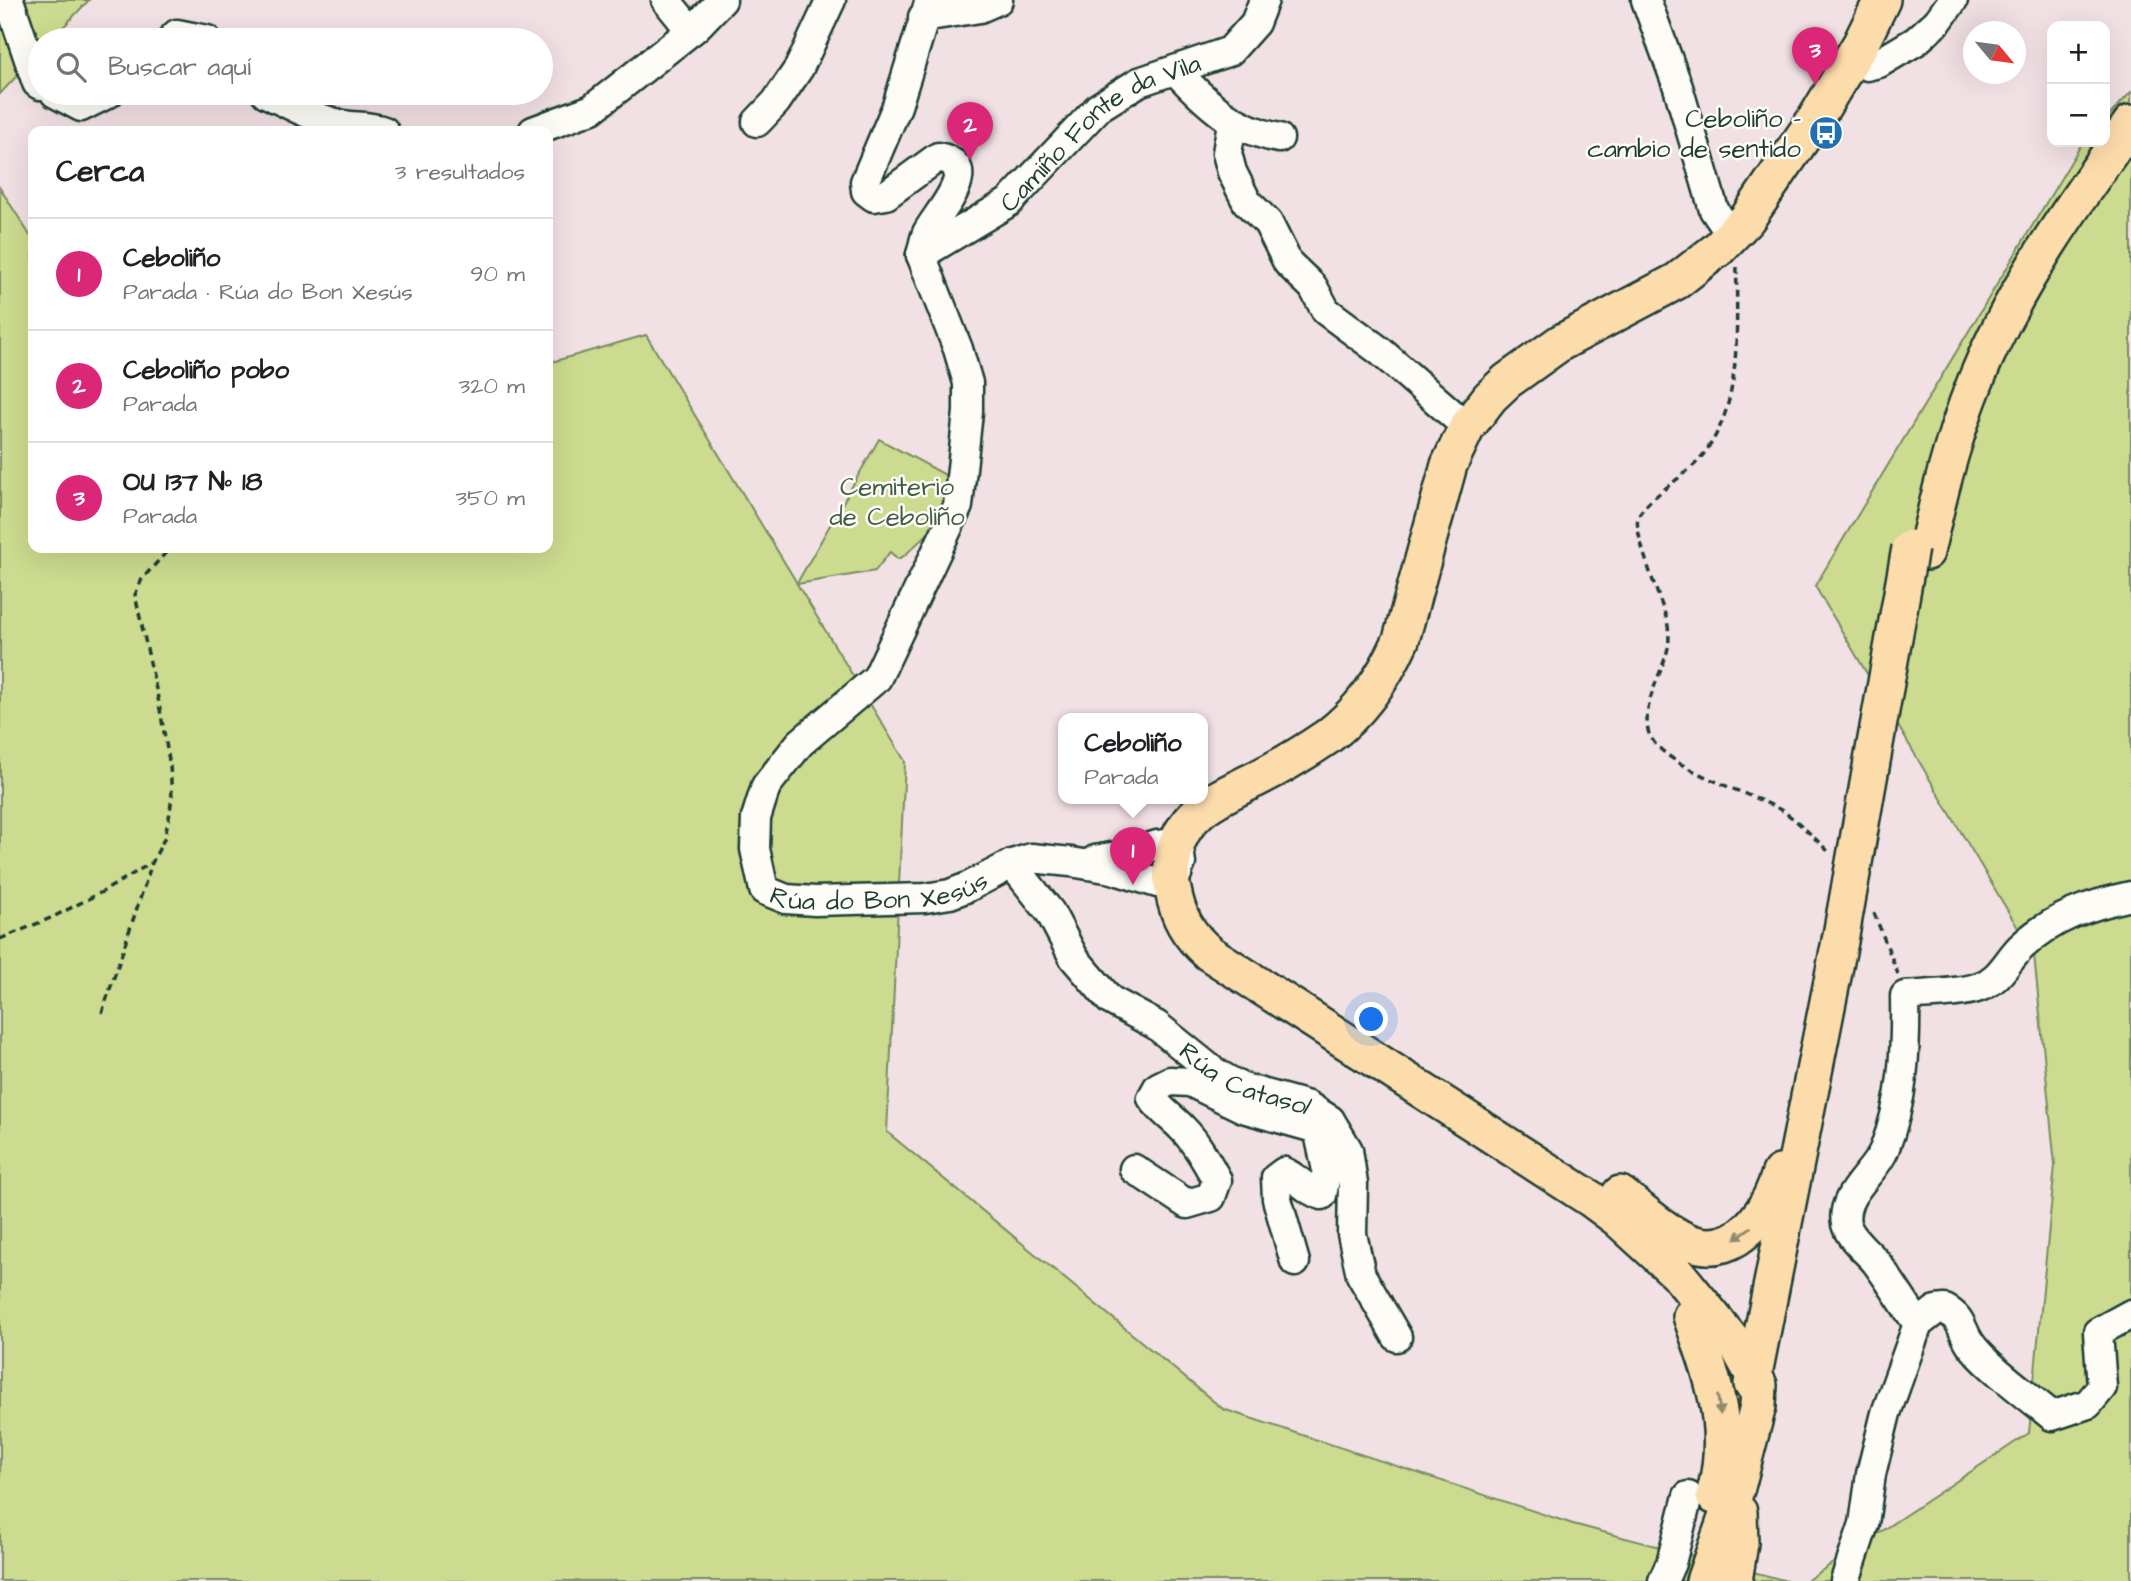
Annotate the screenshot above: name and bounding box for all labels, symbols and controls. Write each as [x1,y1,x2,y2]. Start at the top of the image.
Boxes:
north arrow [1963,21,2026,84]
map controls [2047,21,2110,147]
button: + [2047,21,2110,84]
pin: 3 [1792,27,1838,85]
search box [28,28,553,105]
street label: Camiño Fonte da Vila [992,45,1206,220]
icon: search [52,48,90,86]
text: Buscar aquí [108,49,251,85]
button: − [2047,84,2110,147]
place label: Ceboliño - cambio de sentido [1587,101,1801,167]
pin: 2 [947,102,993,160]
bus stop icon: Ceboliño - cambio de sentido [1807,114,1845,152]
text: Cerca [56,151,144,193]
text: 3 resultados [395,156,525,188]
text: Ceboliño [123,240,220,276]
text: 1 [78,258,80,290]
text: 90 m [470,258,525,290]
text: Parada · Rúa do Bon Xesús [123,276,413,308]
text: Ceboliño pobo [123,352,289,388]
text: 2 [72,370,86,402]
text: 320 m [459,370,525,402]
text: Parada [123,388,197,420]
text: OU 137 Nº 18 [123,464,262,500]
park label: Cemiterio de Ceboliño [829,469,965,535]
text: 3 [73,482,85,514]
text: 350 m [455,482,525,514]
text: Parada [123,500,197,532]
popup [1058,713,1208,804]
text: Ceboliño [1084,725,1182,761]
text: Parada [1084,761,1159,793]
pin: 1 [1110,827,1156,885]
street label: Rúa do Bon Xesús [764,863,994,920]
your location [1354,1002,1388,1036]
street label: Rúa Catasol [1171,1034,1319,1124]
one-way arrow [1734,1226,1752,1240]
one-way arrow [1714,1394,1725,1416]

